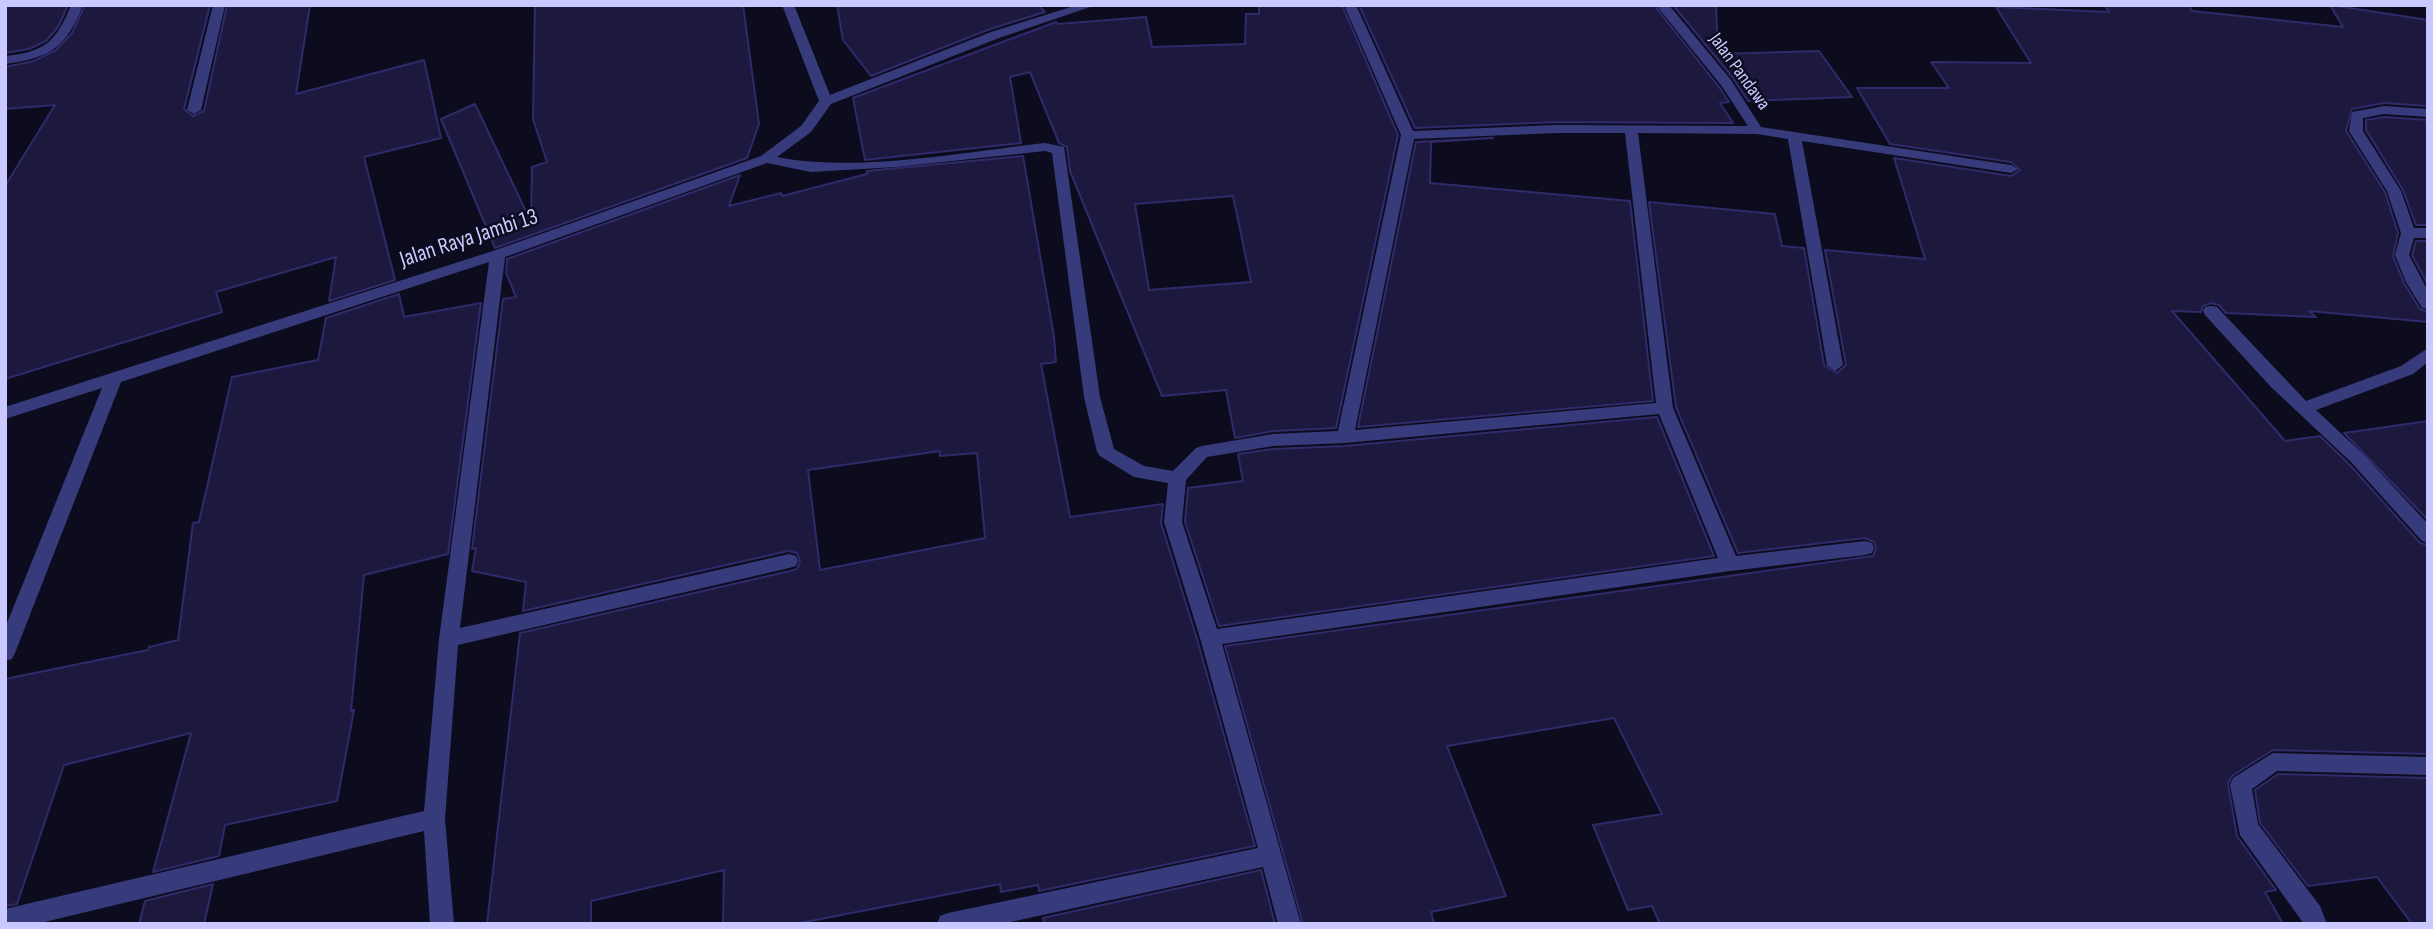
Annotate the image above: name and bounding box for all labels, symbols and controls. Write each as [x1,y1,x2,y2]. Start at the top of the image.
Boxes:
street label: Jalan Pandawa [1704,29,1774,115]
street label: Jalan Raya Jambi 13 [396,204,542,274]

